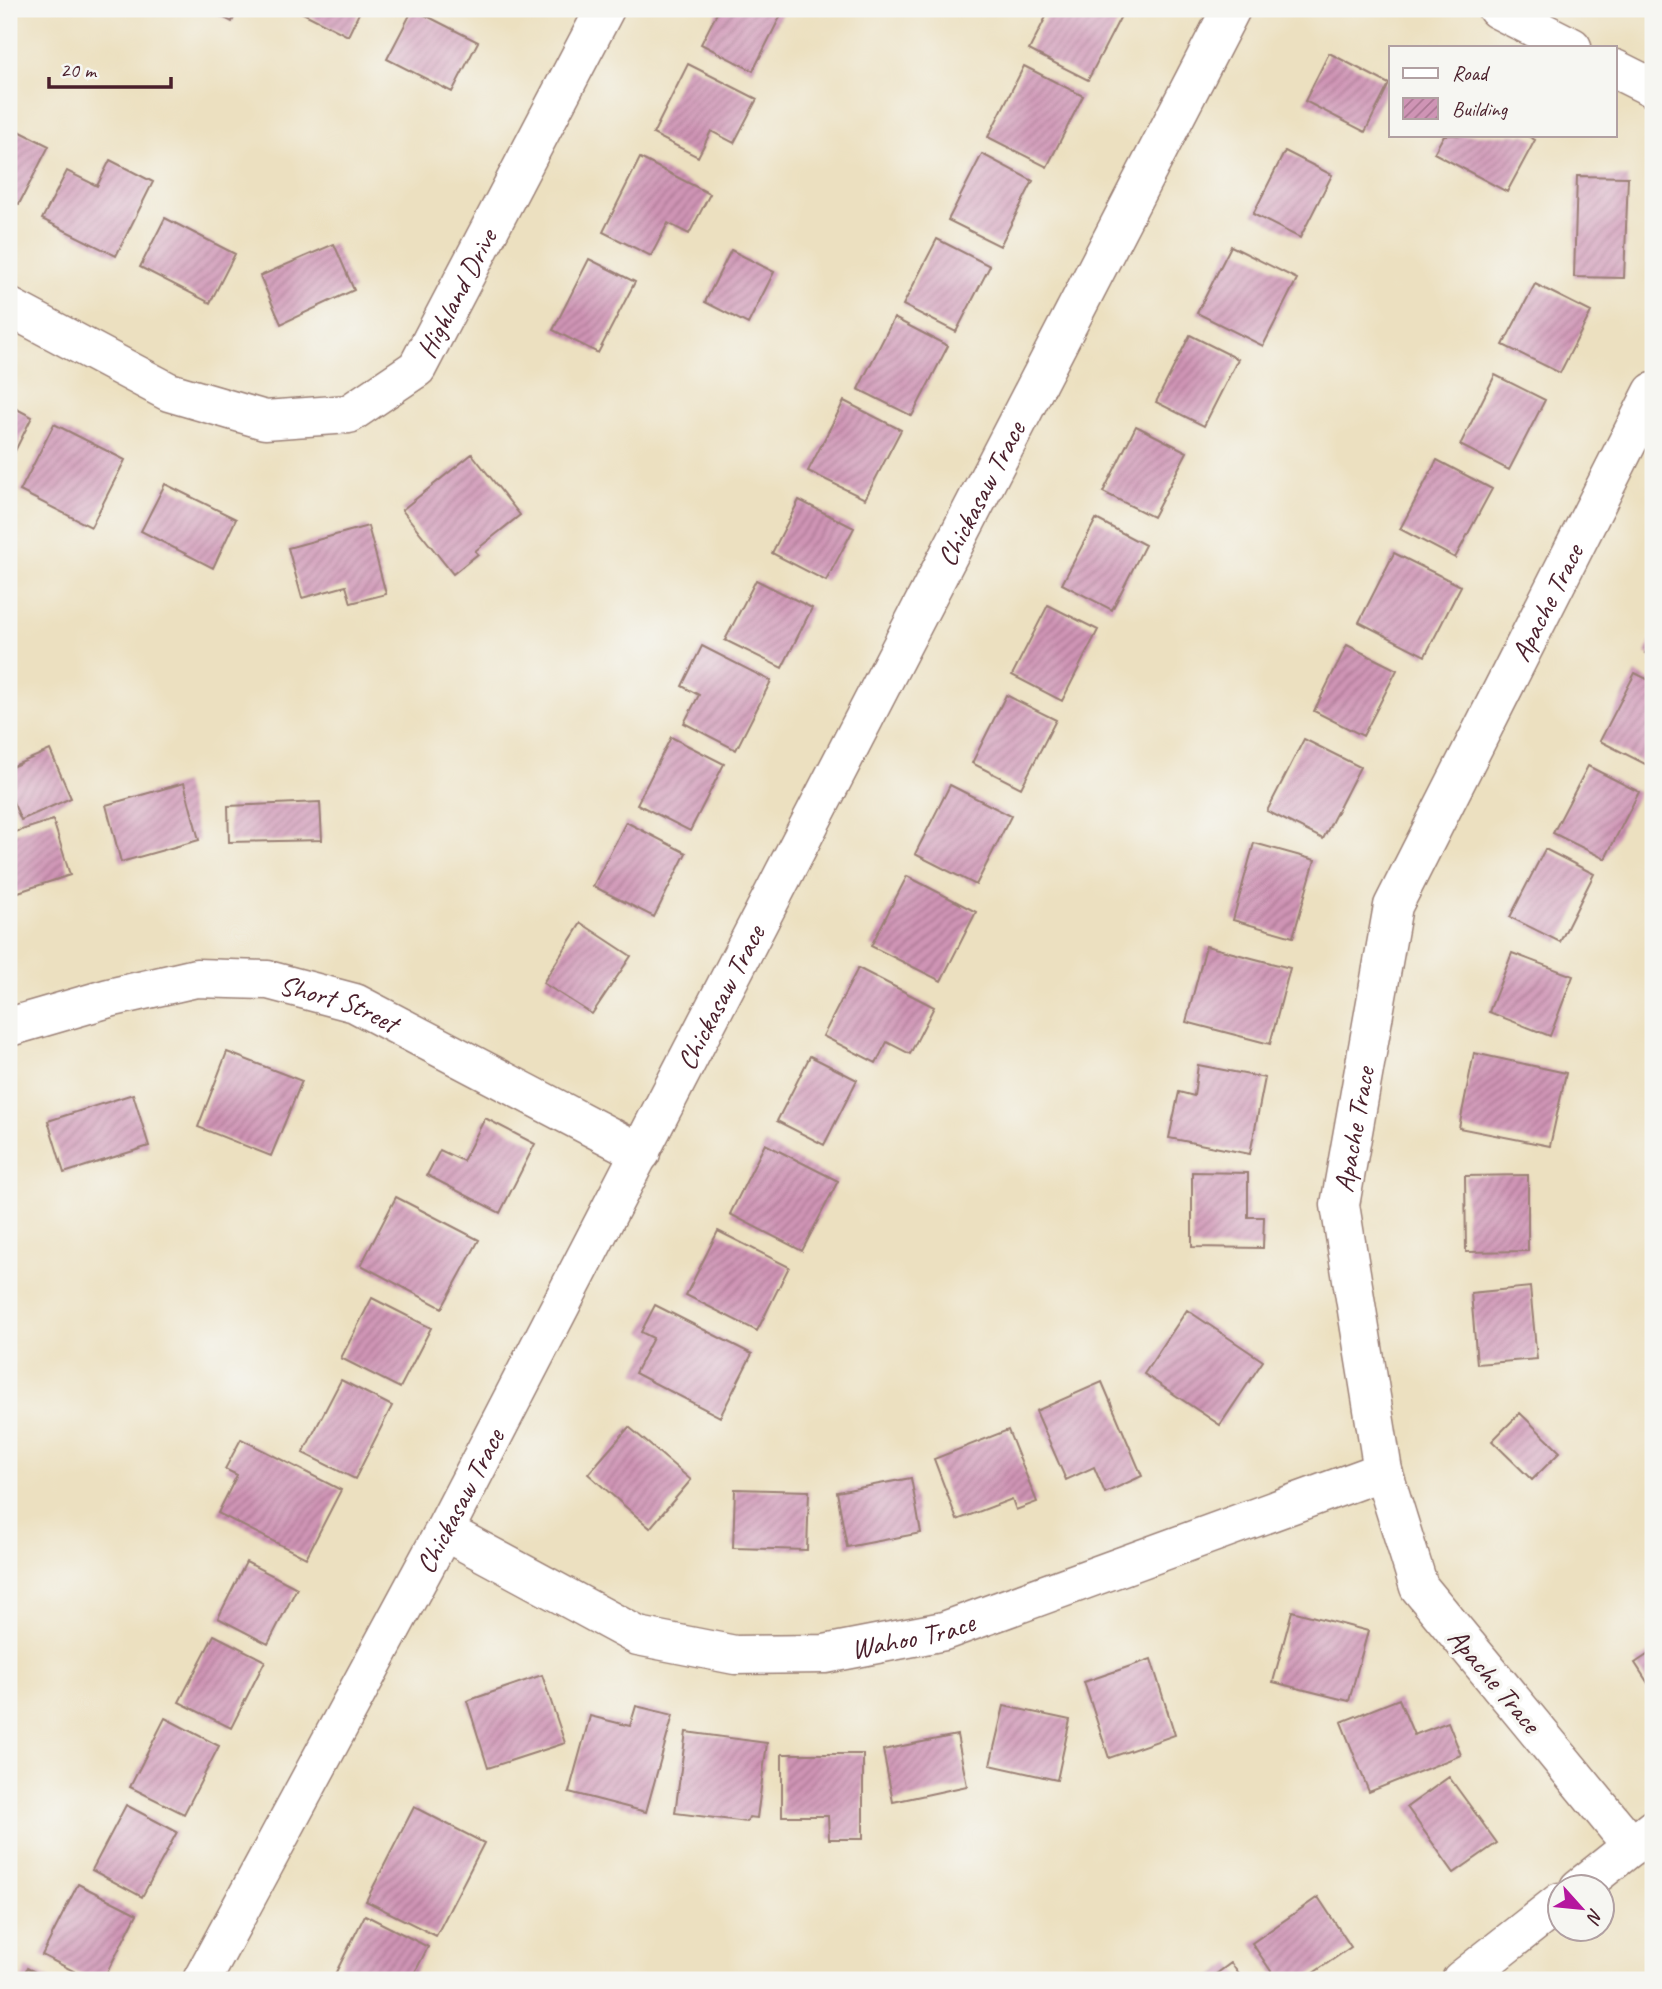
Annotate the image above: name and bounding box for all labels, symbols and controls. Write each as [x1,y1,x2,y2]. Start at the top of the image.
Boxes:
scale bar [49,46,172,90]
legend [1389,46,1616,136]
text: 20 m [60,57,98,83]
text: Road [1452,60,1491,86]
text: Building [1452,96,1509,122]
street label: Highland Drive [409,221,506,364]
street label: Chickasaw Trace [929,414,1034,572]
street label: Apache Trace [1503,537,1592,667]
street label: Chickasaw Trace [669,918,773,1076]
street label: Short Street [276,967,407,1042]
street label: Apache Trace [1326,1062,1382,1195]
street label: Chickasaw Trace [408,1421,513,1579]
street label: Wahoo Trace [848,1604,981,1667]
street label: Apache Trace [1441,1621,1550,1741]
north arrow [1546,1874,1616,1944]
text: N [1580,1905,1609,1929]

